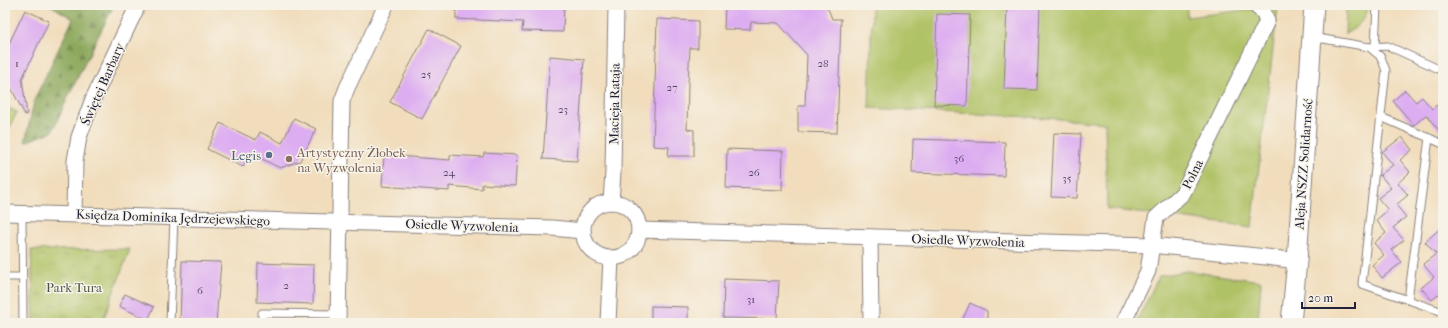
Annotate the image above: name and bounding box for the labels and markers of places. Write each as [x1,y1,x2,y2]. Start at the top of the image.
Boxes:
place label: Artystyczny Żłobek na Wyzwolenia [296,145,406,175]
place label: Legis [231,148,261,163]
marker: Legis [264,150,274,160]
marker: Artystyczny Żłobek na Wyzwolenia [284,154,294,164]

